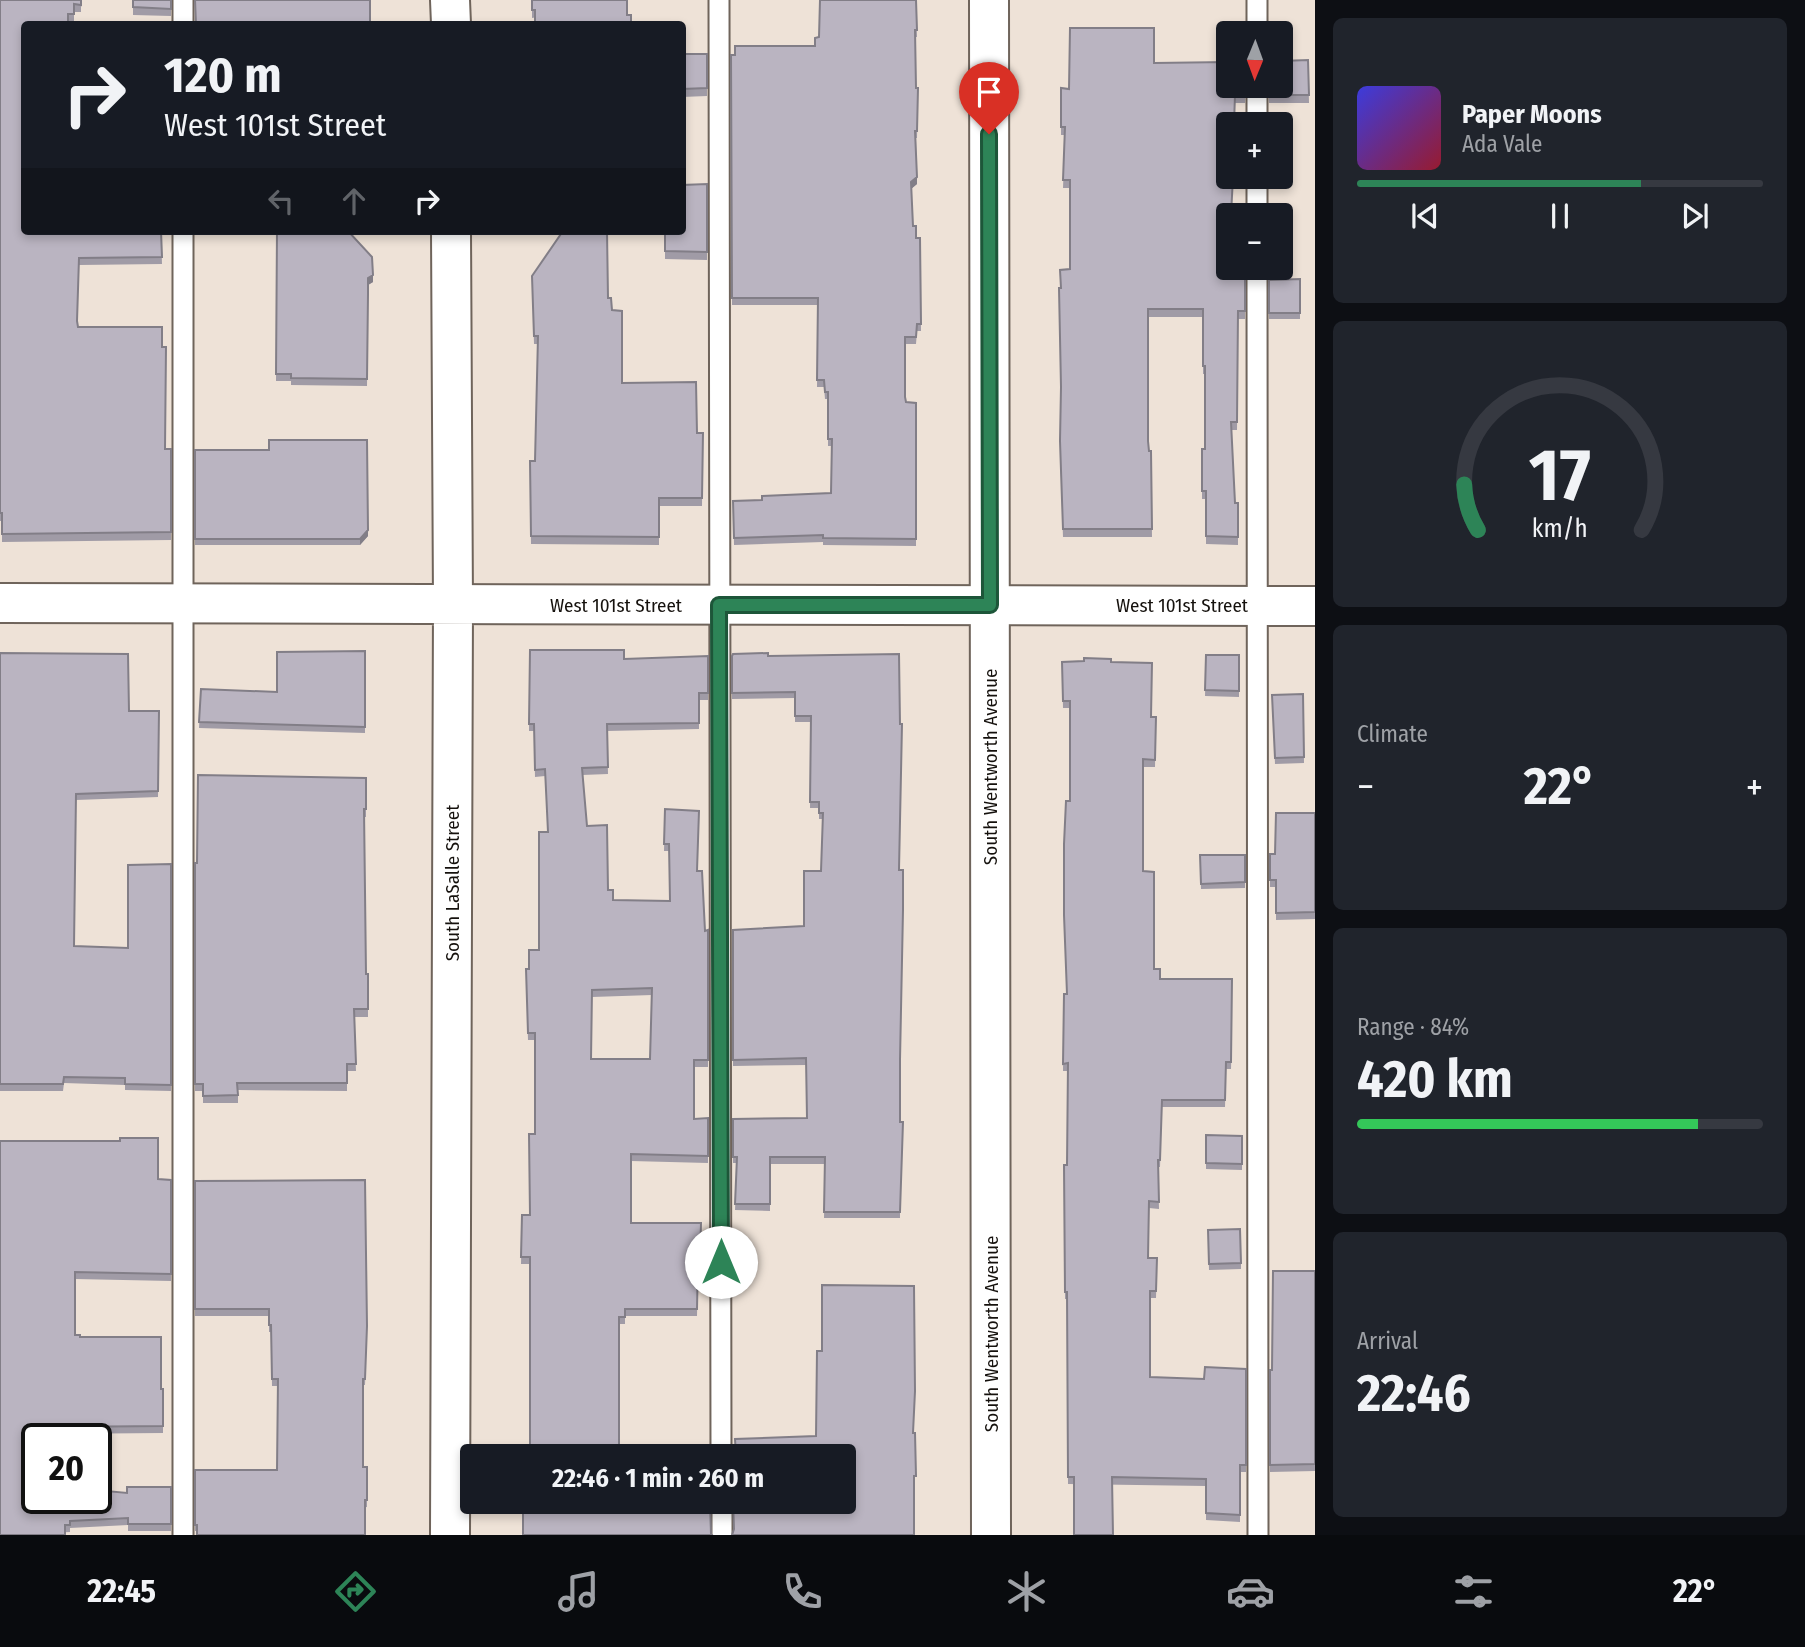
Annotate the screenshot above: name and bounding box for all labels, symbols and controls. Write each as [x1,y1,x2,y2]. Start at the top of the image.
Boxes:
north arrow [1216,21,1293,98]
map controls [1216,21,1293,280]
text: 120 m [164,46,282,105]
icon: right [49,49,140,140]
pin [959,62,1019,134]
icon: arrive [970,73,1008,111]
text: Paper Moons [1462,99,1602,130]
text: West 101st Street [164,106,386,144]
button: + [1216,112,1293,189]
text: Ada Vale [1462,130,1542,158]
icon: left [262,182,300,220]
icon: ahead [335,182,373,220]
icon: right [408,182,446,220]
icon: previous [1406,197,1444,235]
icon: pause [1541,197,1579,235]
icon: next [1676,197,1714,235]
button: − [1216,203,1293,280]
text: 17 [1529,433,1591,520]
text: km/h [1532,514,1588,544]
street label: West 101st Street [550,594,683,617]
street label: West 101st Street [1116,594,1249,617]
street label: South Wentworth Avenue [979,669,1002,865]
text: Climate [1357,720,1428,748]
text: 22° [1524,755,1596,818]
text: − [1357,764,1374,810]
text: + [1746,764,1763,810]
street label: South LaSalle Street [441,804,464,961]
text: Range · 84% [1357,1013,1469,1041]
text: 420 km [1357,1048,1513,1111]
position arrow [684,1225,758,1299]
street label: South Wentworth Avenue [980,1236,1003,1432]
text: Arrival [1357,1327,1418,1355]
text: 22:46 [1357,1362,1471,1425]
speed limit sign: 20 [21,1423,112,1514]
text: 22:46 · 1 min · 260 m [552,1463,764,1494]
icon: directions [331,1567,380,1616]
icon: music [554,1567,603,1616]
icon: phone [778,1567,827,1616]
icon: climate [1002,1567,1051,1616]
icon: car [1226,1567,1275,1616]
icon: filters [1449,1567,1498,1616]
text: 22:45 [87,1572,156,1610]
text: 22° [1673,1572,1718,1610]

